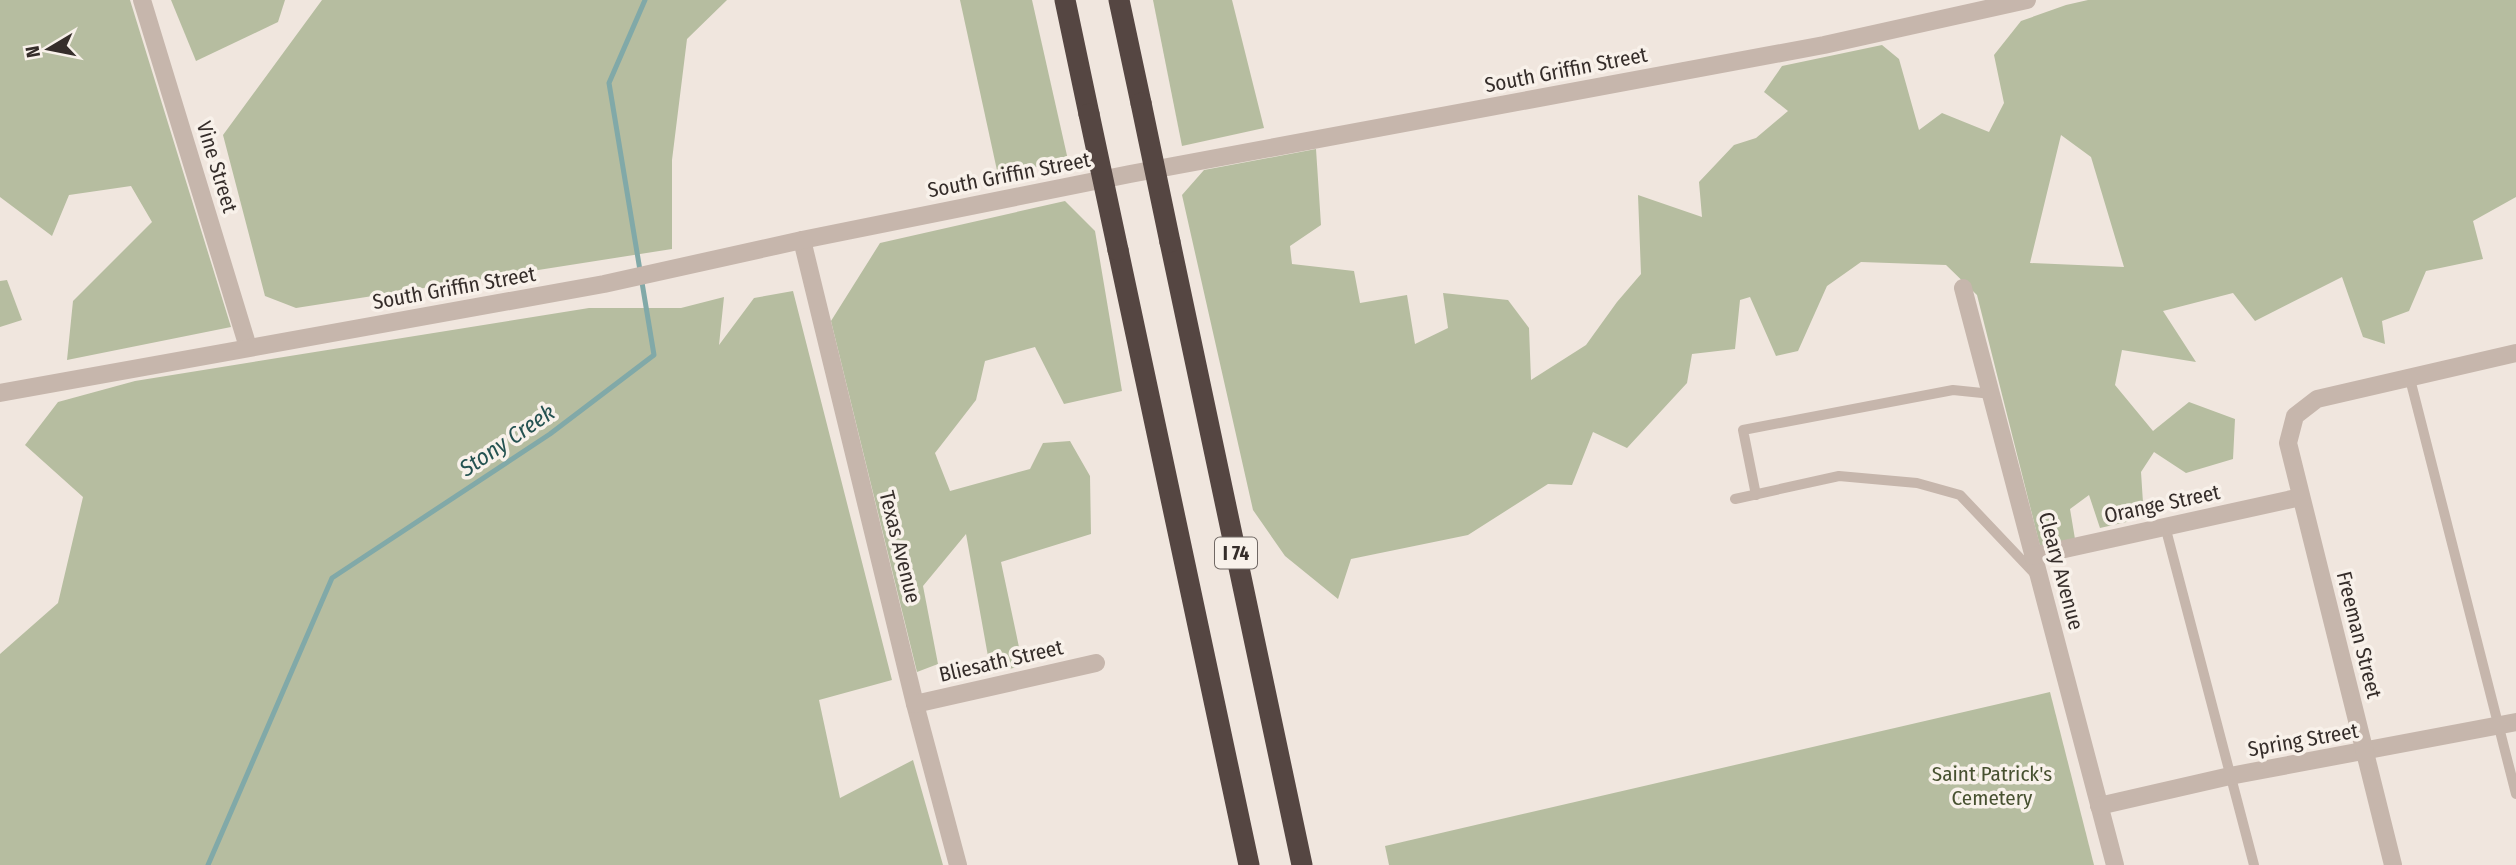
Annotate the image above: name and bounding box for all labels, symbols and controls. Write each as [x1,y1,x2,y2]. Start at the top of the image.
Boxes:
north arrow [14,14,84,84]
street label: South Griffin Street [1483,41,1650,99]
text: N [20,44,45,59]
street label: Vine Street [191,118,243,216]
street label: South Griffin Street [926,146,1093,204]
street label: South Griffin Street [370,261,538,315]
water label: Stony Creek [453,398,560,483]
street label: Orange Street [2102,479,2222,529]
street label: Texas Avenue [874,488,926,606]
street label: Cleary Avenue [2033,509,2089,633]
road number: I 74 [1215,538,1257,568]
street label: Freeman Street [2331,569,2387,701]
street label: Bliesath Street [937,634,1066,688]
street label: Spring Street [2246,717,2360,763]
park label: Saint Patrick's Cemetery [1932,761,2052,811]

